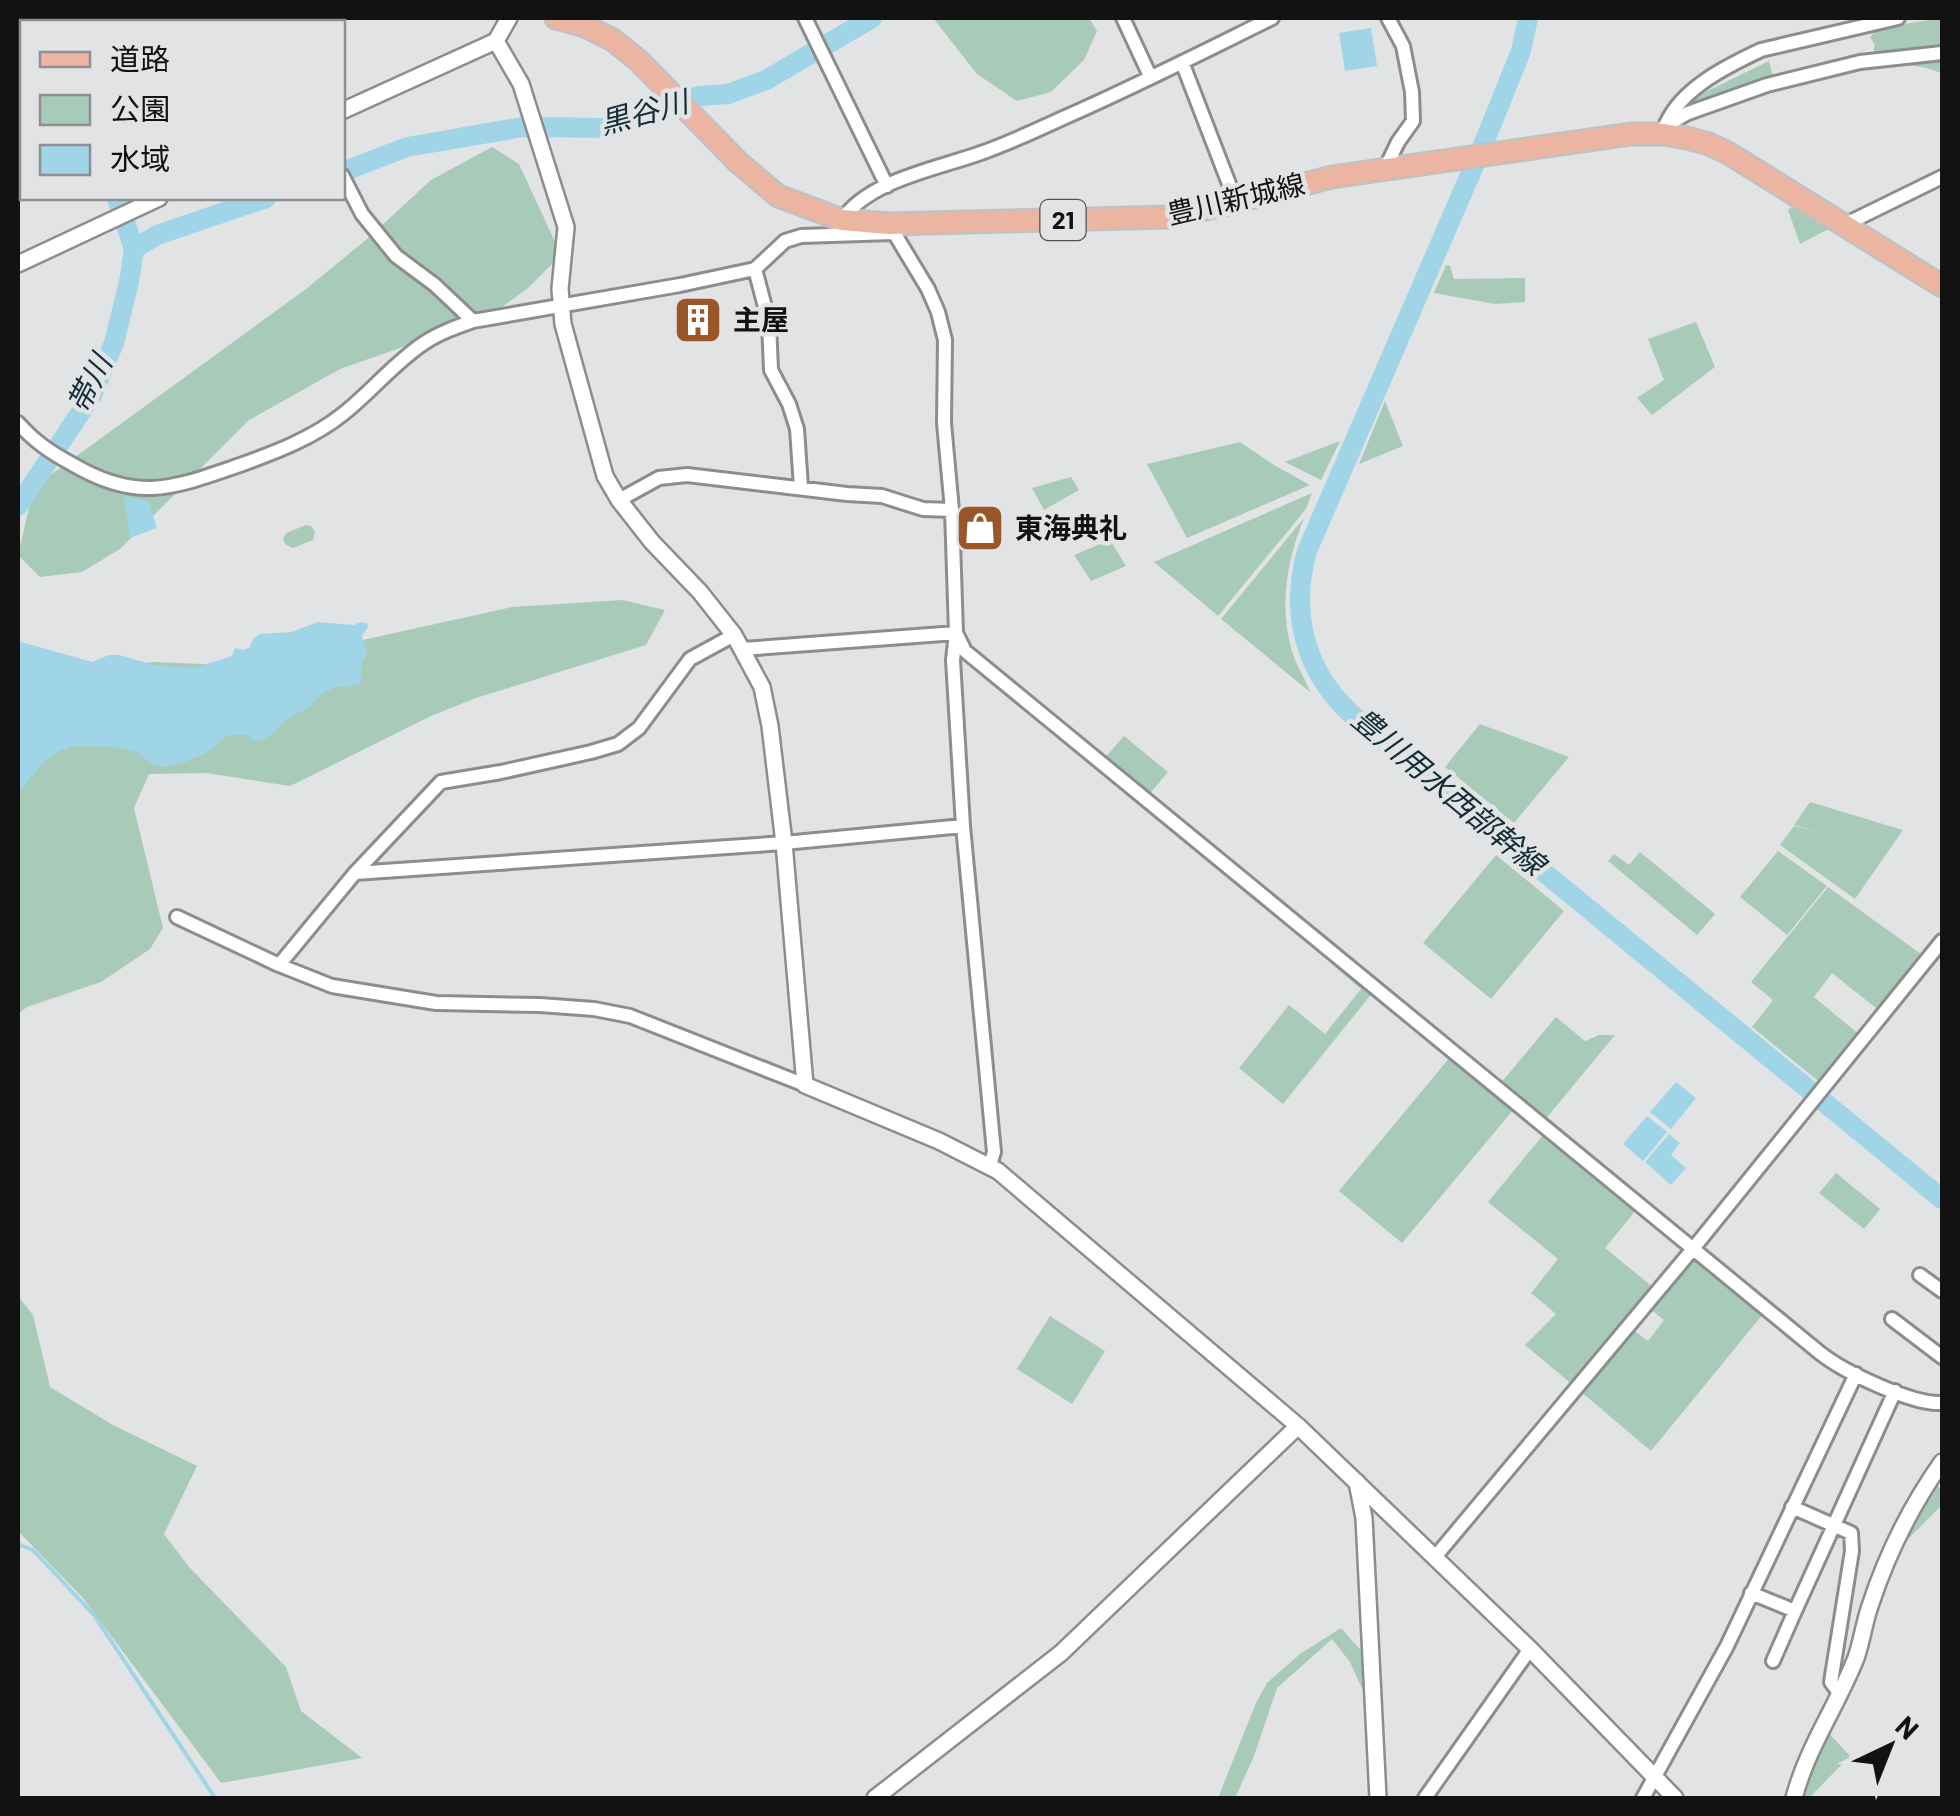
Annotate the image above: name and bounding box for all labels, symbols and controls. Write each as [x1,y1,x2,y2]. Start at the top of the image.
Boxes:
legend [20,20,345,200]
text: 道路 [110,40,170,76]
water label: 黒谷川 [595,81,695,140]
text: 公園 [110,90,170,126]
text: 水域 [110,140,170,176]
street label: 豊川新城線 [1164,166,1308,230]
road number: 21 [1040,200,1086,240]
building icon: 主屋 [672,294,724,346]
place label: 主屋 [733,302,789,336]
water label: 帯川 [59,346,119,418]
shop icon: 東海典礼 [954,502,1006,554]
place label: 東海典礼 [1015,510,1127,544]
water label: 豊川用水西部幹線 [1346,700,1556,884]
north arrow [1840,1696,1940,1796]
text: N [1889,1708,1926,1746]

